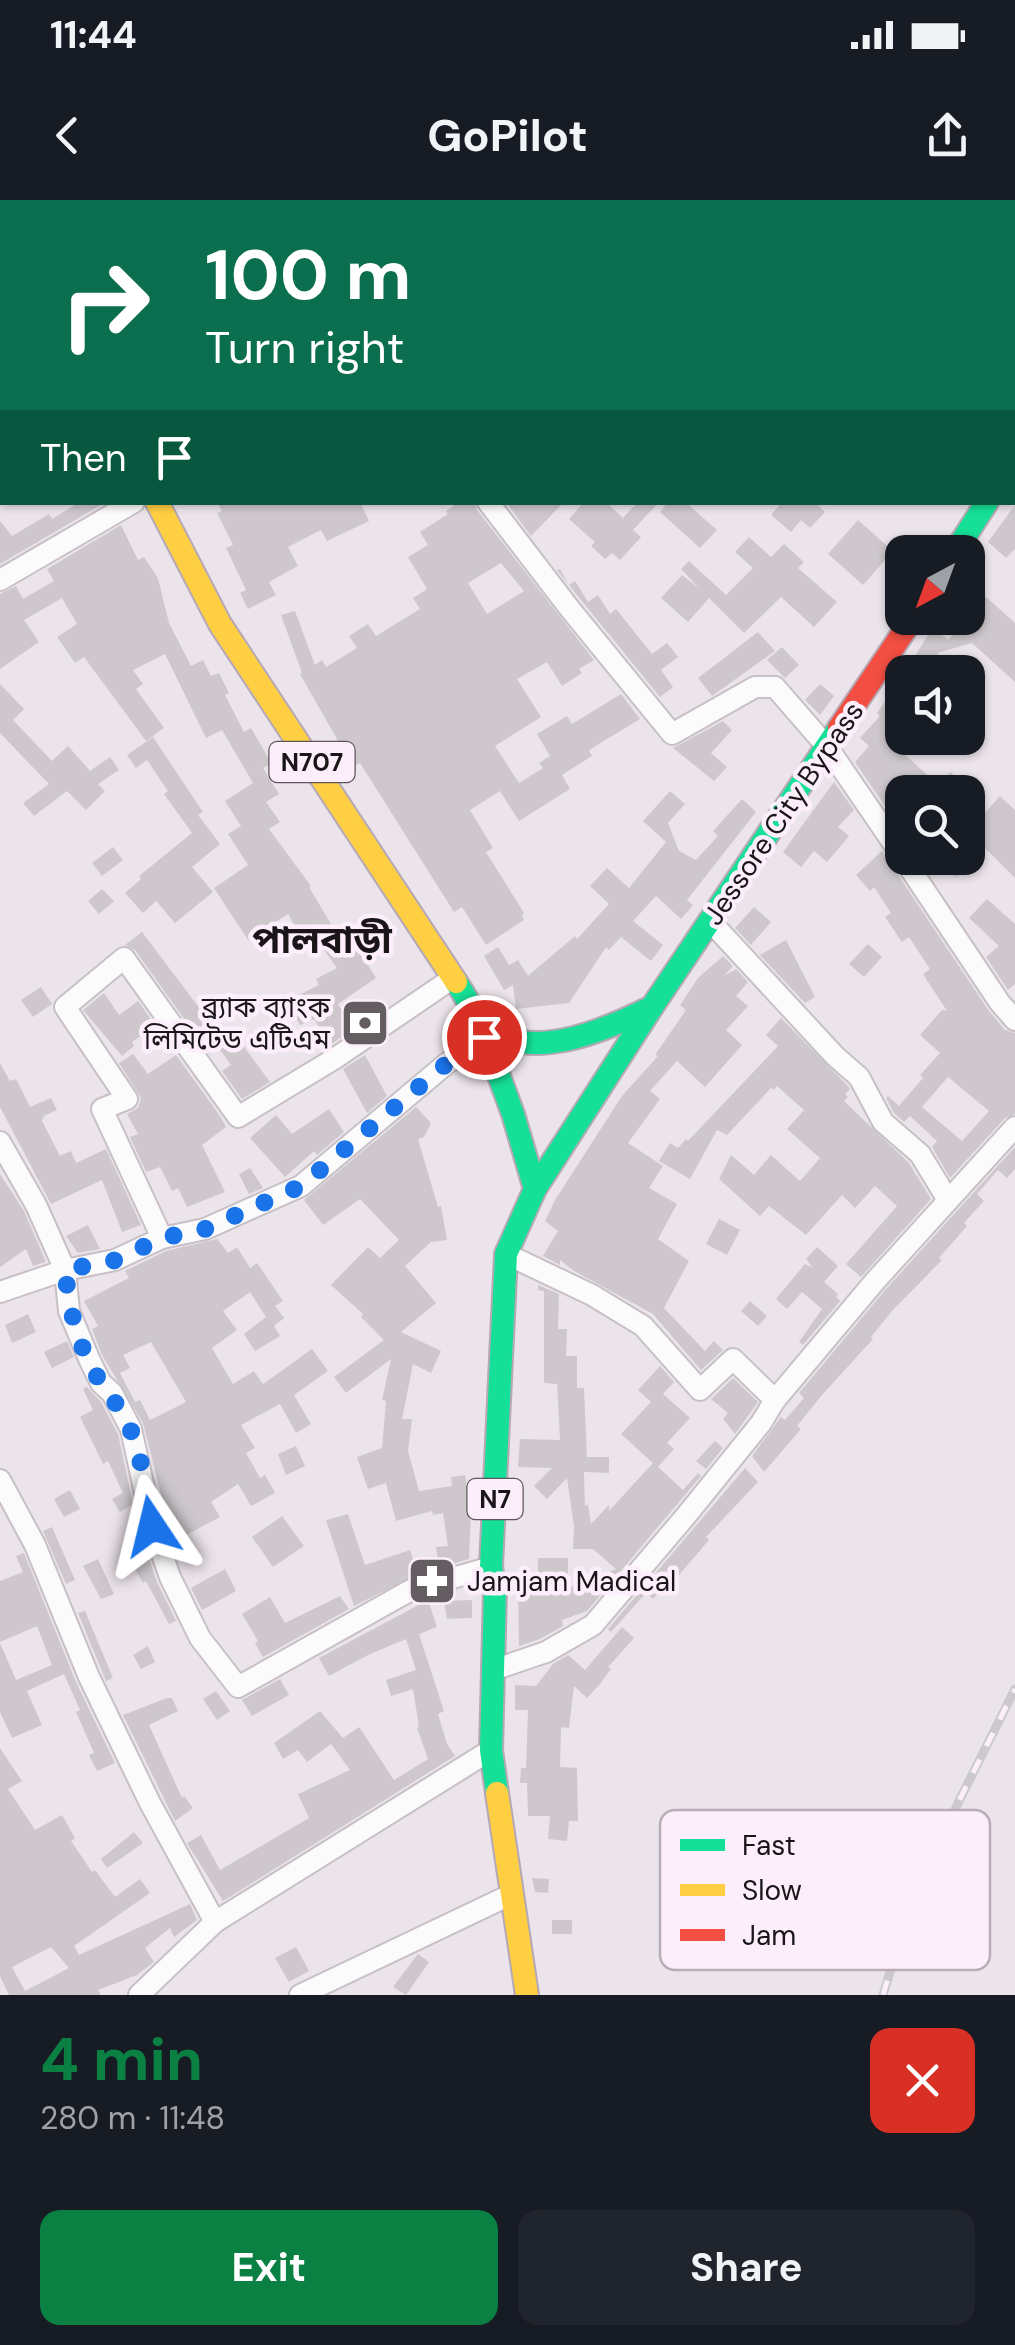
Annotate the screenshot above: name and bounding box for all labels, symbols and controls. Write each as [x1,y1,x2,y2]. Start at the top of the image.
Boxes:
text: 11:44 [50,10,137,60]
text: GoPilot [427,106,588,165]
icon: back [40,108,95,163]
icon: share [920,108,975,163]
text: 100 m [205,230,411,321]
icon: right [40,240,170,370]
text: Turn right [205,318,404,377]
icon: arrive [147,430,202,485]
text: Then [40,433,127,483]
north arrow [885,535,985,635]
map controls [885,535,985,875]
button: sound [885,655,985,755]
street label: Jessore City Bypass [695,694,872,932]
road number: N707 [270,742,354,782]
button: search [885,775,985,875]
district label: পালবাড়ী [252,915,393,965]
place label: ব্র্যাক ব্যাংক লিমিটেড এটিএম [143,989,331,1058]
pin [442,995,527,1080]
bank icon: ব্র্যাক ব্যাংক লিমিটেড এটিএম [339,997,391,1049]
icon: arrive [457,1010,512,1065]
position arrow [100,1474,204,1578]
road number: N7 [468,1479,522,1519]
pharmacy icon: Jamjam Madical [406,1555,458,1607]
place label: Jamjam Madical [467,1563,676,1600]
legend [660,1810,990,1970]
text: Fast [742,1827,796,1864]
text: Slow [742,1872,802,1909]
text: Jam [742,1917,796,1954]
text: 4 min [40,2020,203,2099]
button: close [870,2028,975,2133]
text: 280 m · 11:48 [40,2097,225,2139]
button: Exit [40,2210,498,2325]
button: Share [518,2210,975,2325]

